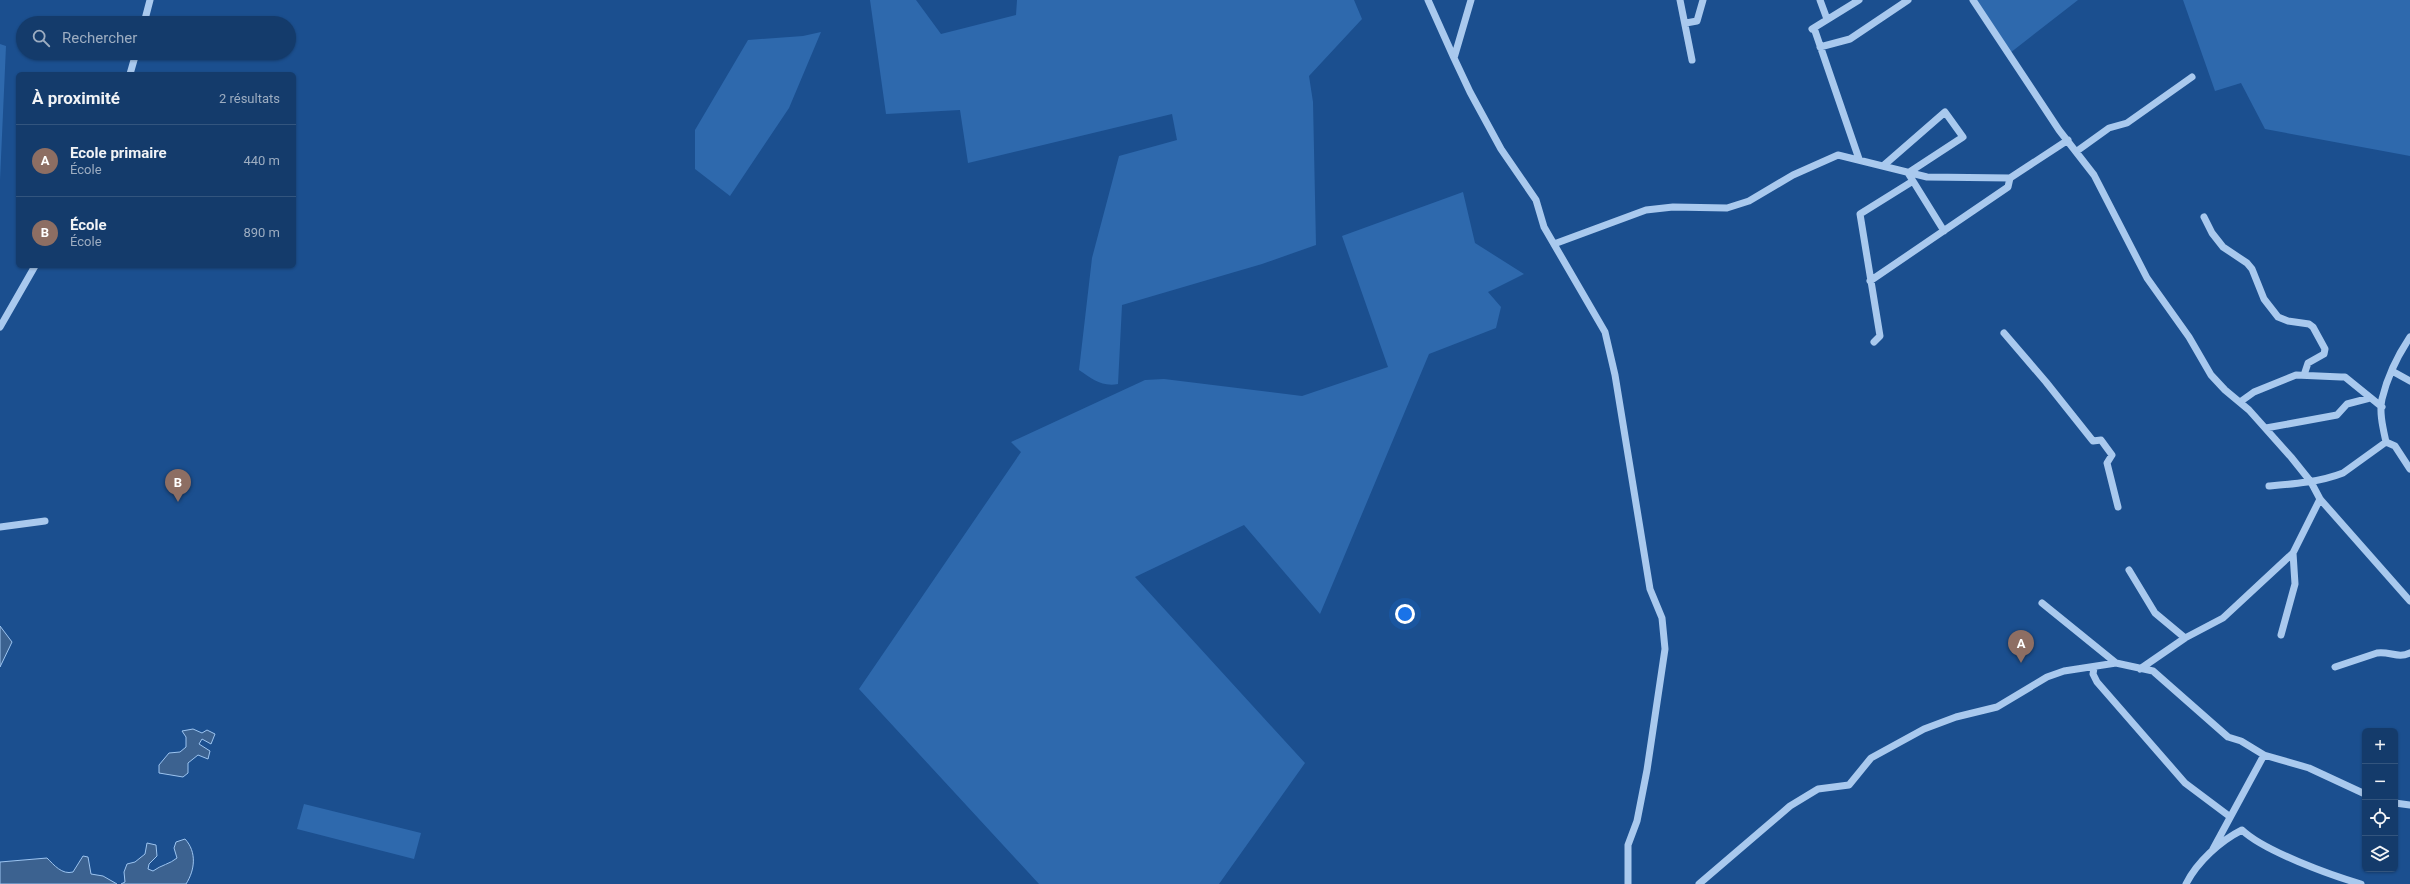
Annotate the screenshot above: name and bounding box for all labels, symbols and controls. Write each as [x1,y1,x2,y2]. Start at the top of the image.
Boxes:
search box [16,16,296,60]
icon: search [30,27,52,49]
text: Rechercher [62,29,137,47]
text: À proximité [32,88,120,108]
text: 2 résultats [219,91,280,106]
text: Ecole primaire [70,144,167,162]
text: A [41,153,49,168]
text: 440 m [243,153,280,168]
text: École [70,162,102,177]
text: École [70,216,107,234]
text: B [41,225,49,240]
text: 890 m [243,225,280,240]
text: École [70,234,102,249]
pin: B [165,469,191,502]
your location [1395,604,1415,624]
pin: A [2008,630,2034,663]
map controls [2362,728,2398,872]
button: + [2362,728,2398,764]
button: − [2362,764,2398,800]
button: locate [2362,800,2398,836]
button: layers [2362,836,2398,872]

